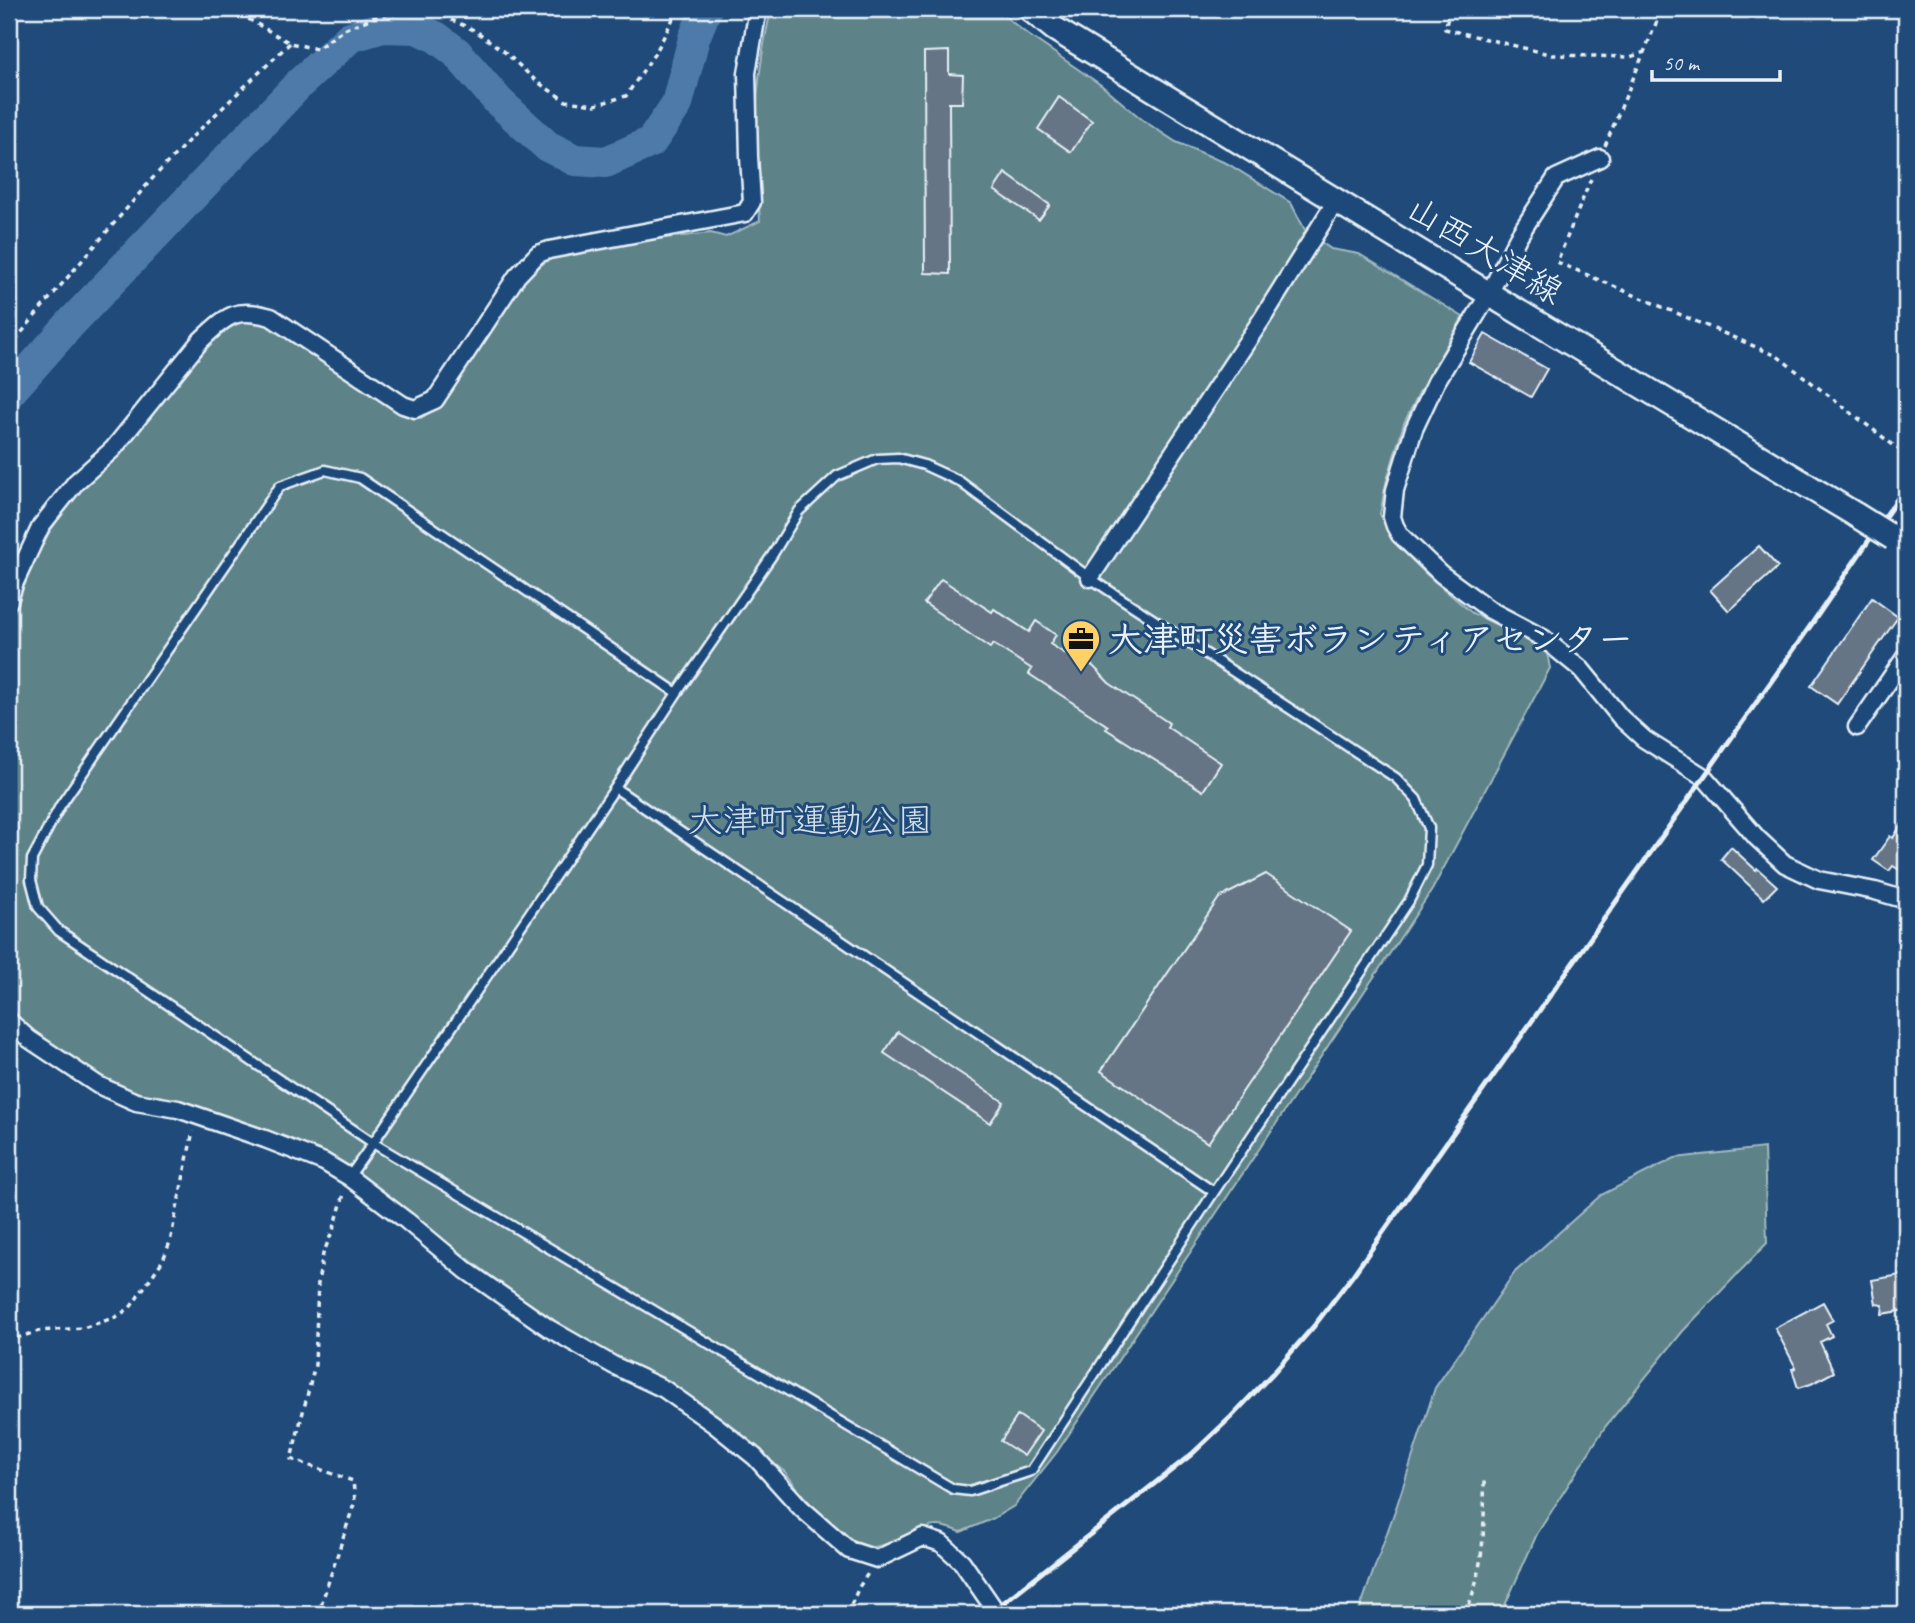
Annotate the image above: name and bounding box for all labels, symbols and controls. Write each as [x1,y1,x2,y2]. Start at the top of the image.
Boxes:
scale bar [1652,38,1780,82]
text: 50 m [1663,50,1701,76]
street label: 山西大津線 [1398,186,1572,314]
place label: 大津町災害ボランティアセンター [1108,617,1633,662]
office icon: 大津町災害ボランティアセンター [1060,618,1102,673]
park label: 大津町運動公園 [687,798,933,843]

